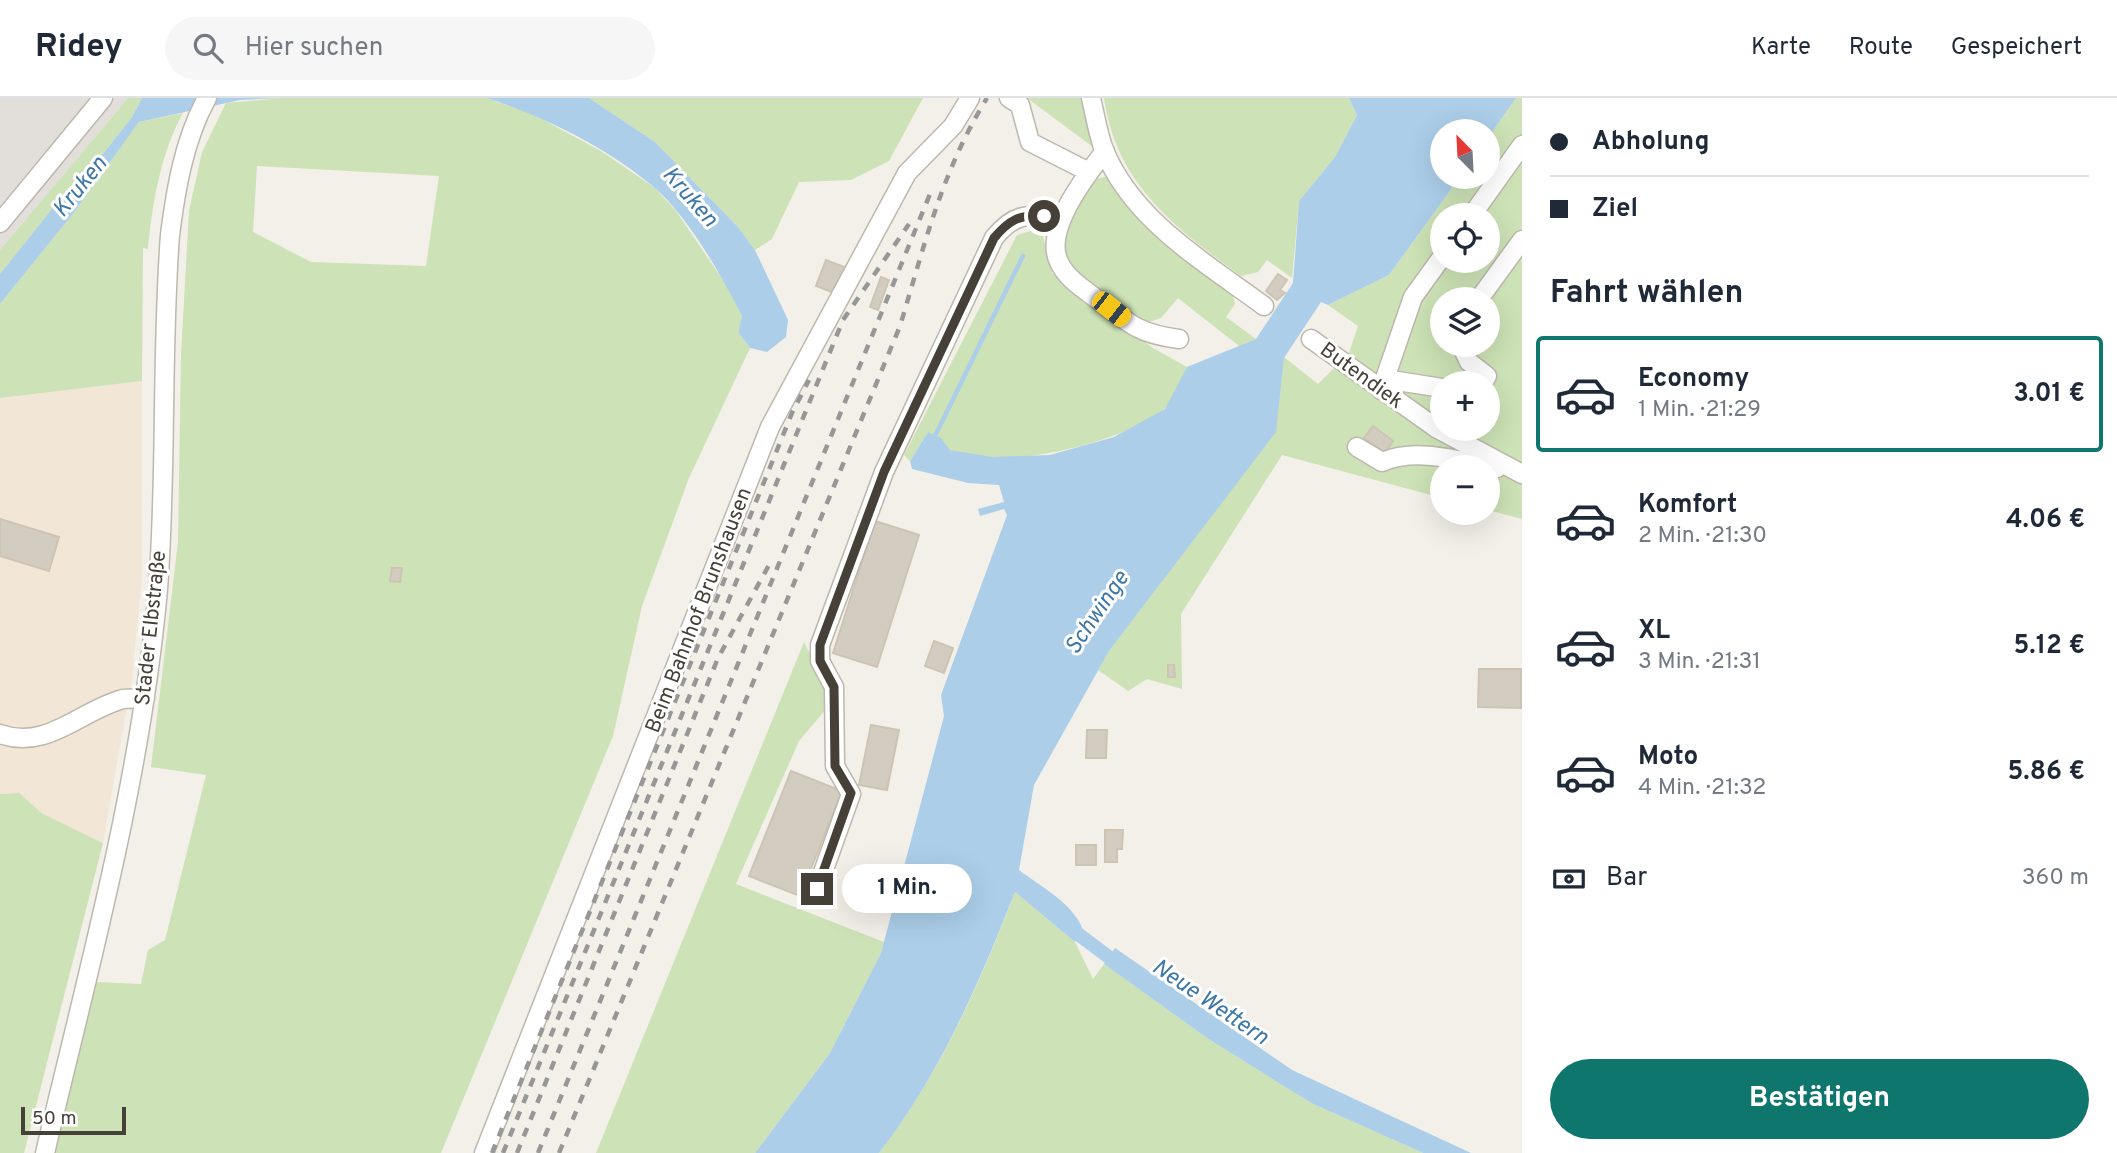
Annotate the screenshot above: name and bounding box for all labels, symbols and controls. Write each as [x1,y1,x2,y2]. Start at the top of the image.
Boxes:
search box [165,17,655,80]
text: Ridey [35,27,123,69]
icon: search [189,29,227,67]
text: Hier suchen [245,32,383,65]
text: Karte [1751,33,1811,63]
text: Route [1849,33,1913,63]
text: Gespeichert [1951,33,2082,63]
north arrow [1430,119,1500,189]
map controls [1430,119,1500,525]
text: Abholung [1592,126,1709,159]
water label: Kruken [47,151,115,224]
water label: Kruken [655,161,724,234]
text: Ziel [1592,193,1638,226]
route start [1028,200,1060,232]
button: locate [1430,203,1500,273]
text: Fahrt wählen [1550,274,1743,314]
button: layers [1430,287,1500,357]
car [1088,288,1135,330]
street label: Butendiek [1314,337,1408,416]
icon: car [1554,363,1617,426]
text: Economy [1638,363,1749,396]
button: + [1430,371,1500,441]
text: 3.01 € [2013,378,2085,411]
text: 1 Min. · 21:29 [1638,396,1761,425]
button: − [1430,455,1500,525]
street label: Beim Bahnhof Brunshausen [640,484,759,737]
icon: car [1554,489,1617,552]
text: Komfort [1638,489,1737,522]
text: 4.06 € [2006,504,2085,537]
text: 2 Min. · 21:30 [1638,522,1767,551]
street label: Stader Elbstraße [130,549,173,707]
water label: Schwinge [1060,565,1137,661]
icon: car [1554,615,1617,678]
text: XL [1638,615,1670,648]
text: 5.12 € [2013,630,2085,663]
text: 3 Min. · 21:31 [1638,648,1761,677]
icon: car [1554,741,1617,804]
text: Moto [1638,741,1698,774]
text: 5.86 € [2007,756,2085,789]
text: 4 Min. · 21:32 [1638,774,1766,803]
icon: cash [1550,860,1588,898]
text: Bar [1606,862,1647,895]
callout: 1 Min. [842,864,971,914]
text: 360 m [2022,864,2089,893]
route end [801,873,833,905]
text: 1 Min. [877,874,937,903]
water label: Neue Wettern [1146,953,1274,1053]
button: Bestätigen [1550,1059,2089,1139]
scale bar [21,1104,126,1136]
text: 50 m [32,1107,77,1131]

